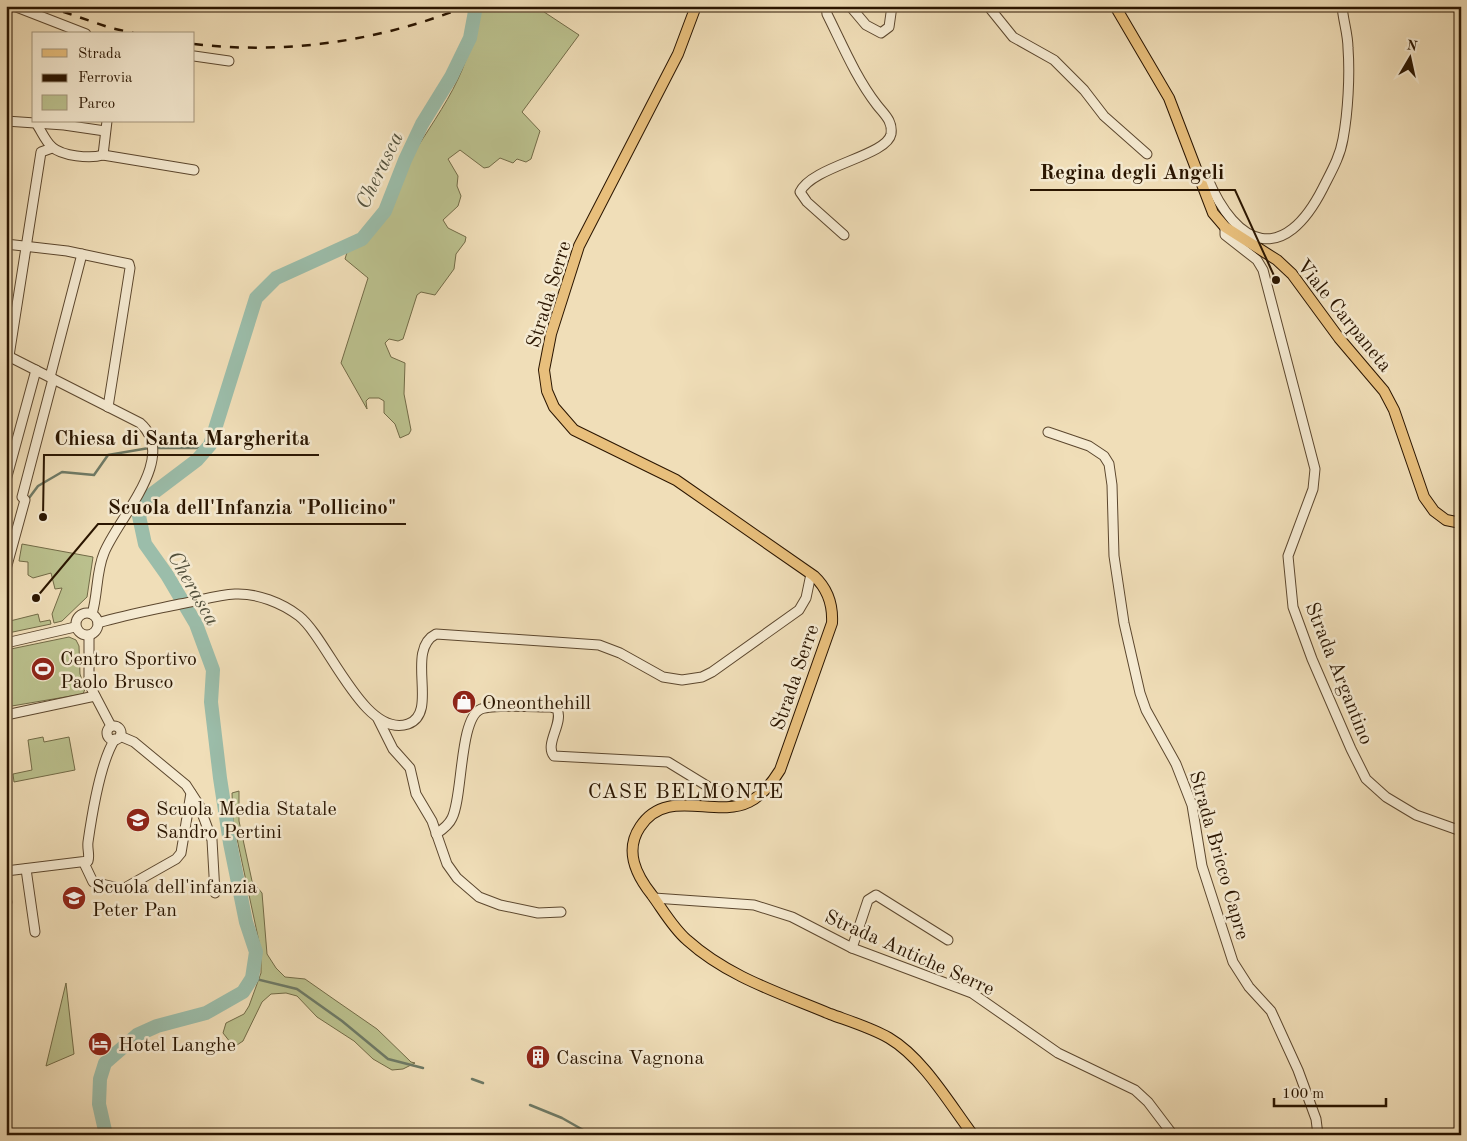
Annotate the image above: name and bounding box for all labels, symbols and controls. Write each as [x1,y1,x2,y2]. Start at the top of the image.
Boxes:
legend [32,32,195,122]
north arrow [1384,32,1434,82]
text: N [1405,38,1419,54]
text: Strada [78,47,122,62]
text: Ferrovia [78,71,133,86]
text: Parco [78,97,115,112]
water label: Cherasca [353,129,408,212]
callout: Regina degli Angeli [1030,154,1235,190]
text: Regina degli Angeli [1040,163,1224,184]
street label: Strada Serre [524,239,576,350]
street label: Viale Carpaneta [1292,256,1395,377]
callout: Chiesa di Santa Margherita [44,419,319,455]
text: Chiesa di Santa Margherita [54,429,310,450]
callout: Scuola dell'Infanzia "Pollicino" [98,488,406,524]
text: Scuola dell'Infanzia "Pollicino" [108,498,396,519]
water label: Cherasca [163,548,222,630]
street label: Strada Argantino [1301,600,1376,748]
street label: Strada Serre [768,622,823,733]
place label: Centro Sportivo Paolo Brusco [60,650,197,693]
sports icon: Centro Sportivo Paolo Brusco [30,656,56,682]
shop icon: Oneonthehill [451,689,477,715]
place label: Oneonthehill [482,694,591,714]
street label: Strada Bricco Capre [1184,769,1252,942]
district label: CASE BELMONTE [588,782,784,803]
place label: Scuola Media Statale Sandro Pertini [156,800,337,843]
school or university icon: Scuola Media Statale Sandro Pertini [125,807,151,833]
place label: Scuola dell'infanzia Peter Pan [92,878,258,921]
school or university icon: Scuola dell'infanzia Peter Pan [61,885,87,911]
street label: Strada Antiche Serre [821,907,997,1000]
hotel icon: Hotel Langhe [87,1031,113,1057]
place label: Hotel Langhe [118,1036,236,1056]
building icon: Cascina Vagnona [525,1044,551,1070]
place label: Cascina Vagnona [556,1049,704,1069]
scale bar [1274,1076,1387,1108]
text: 100 m [1282,1087,1324,1102]

